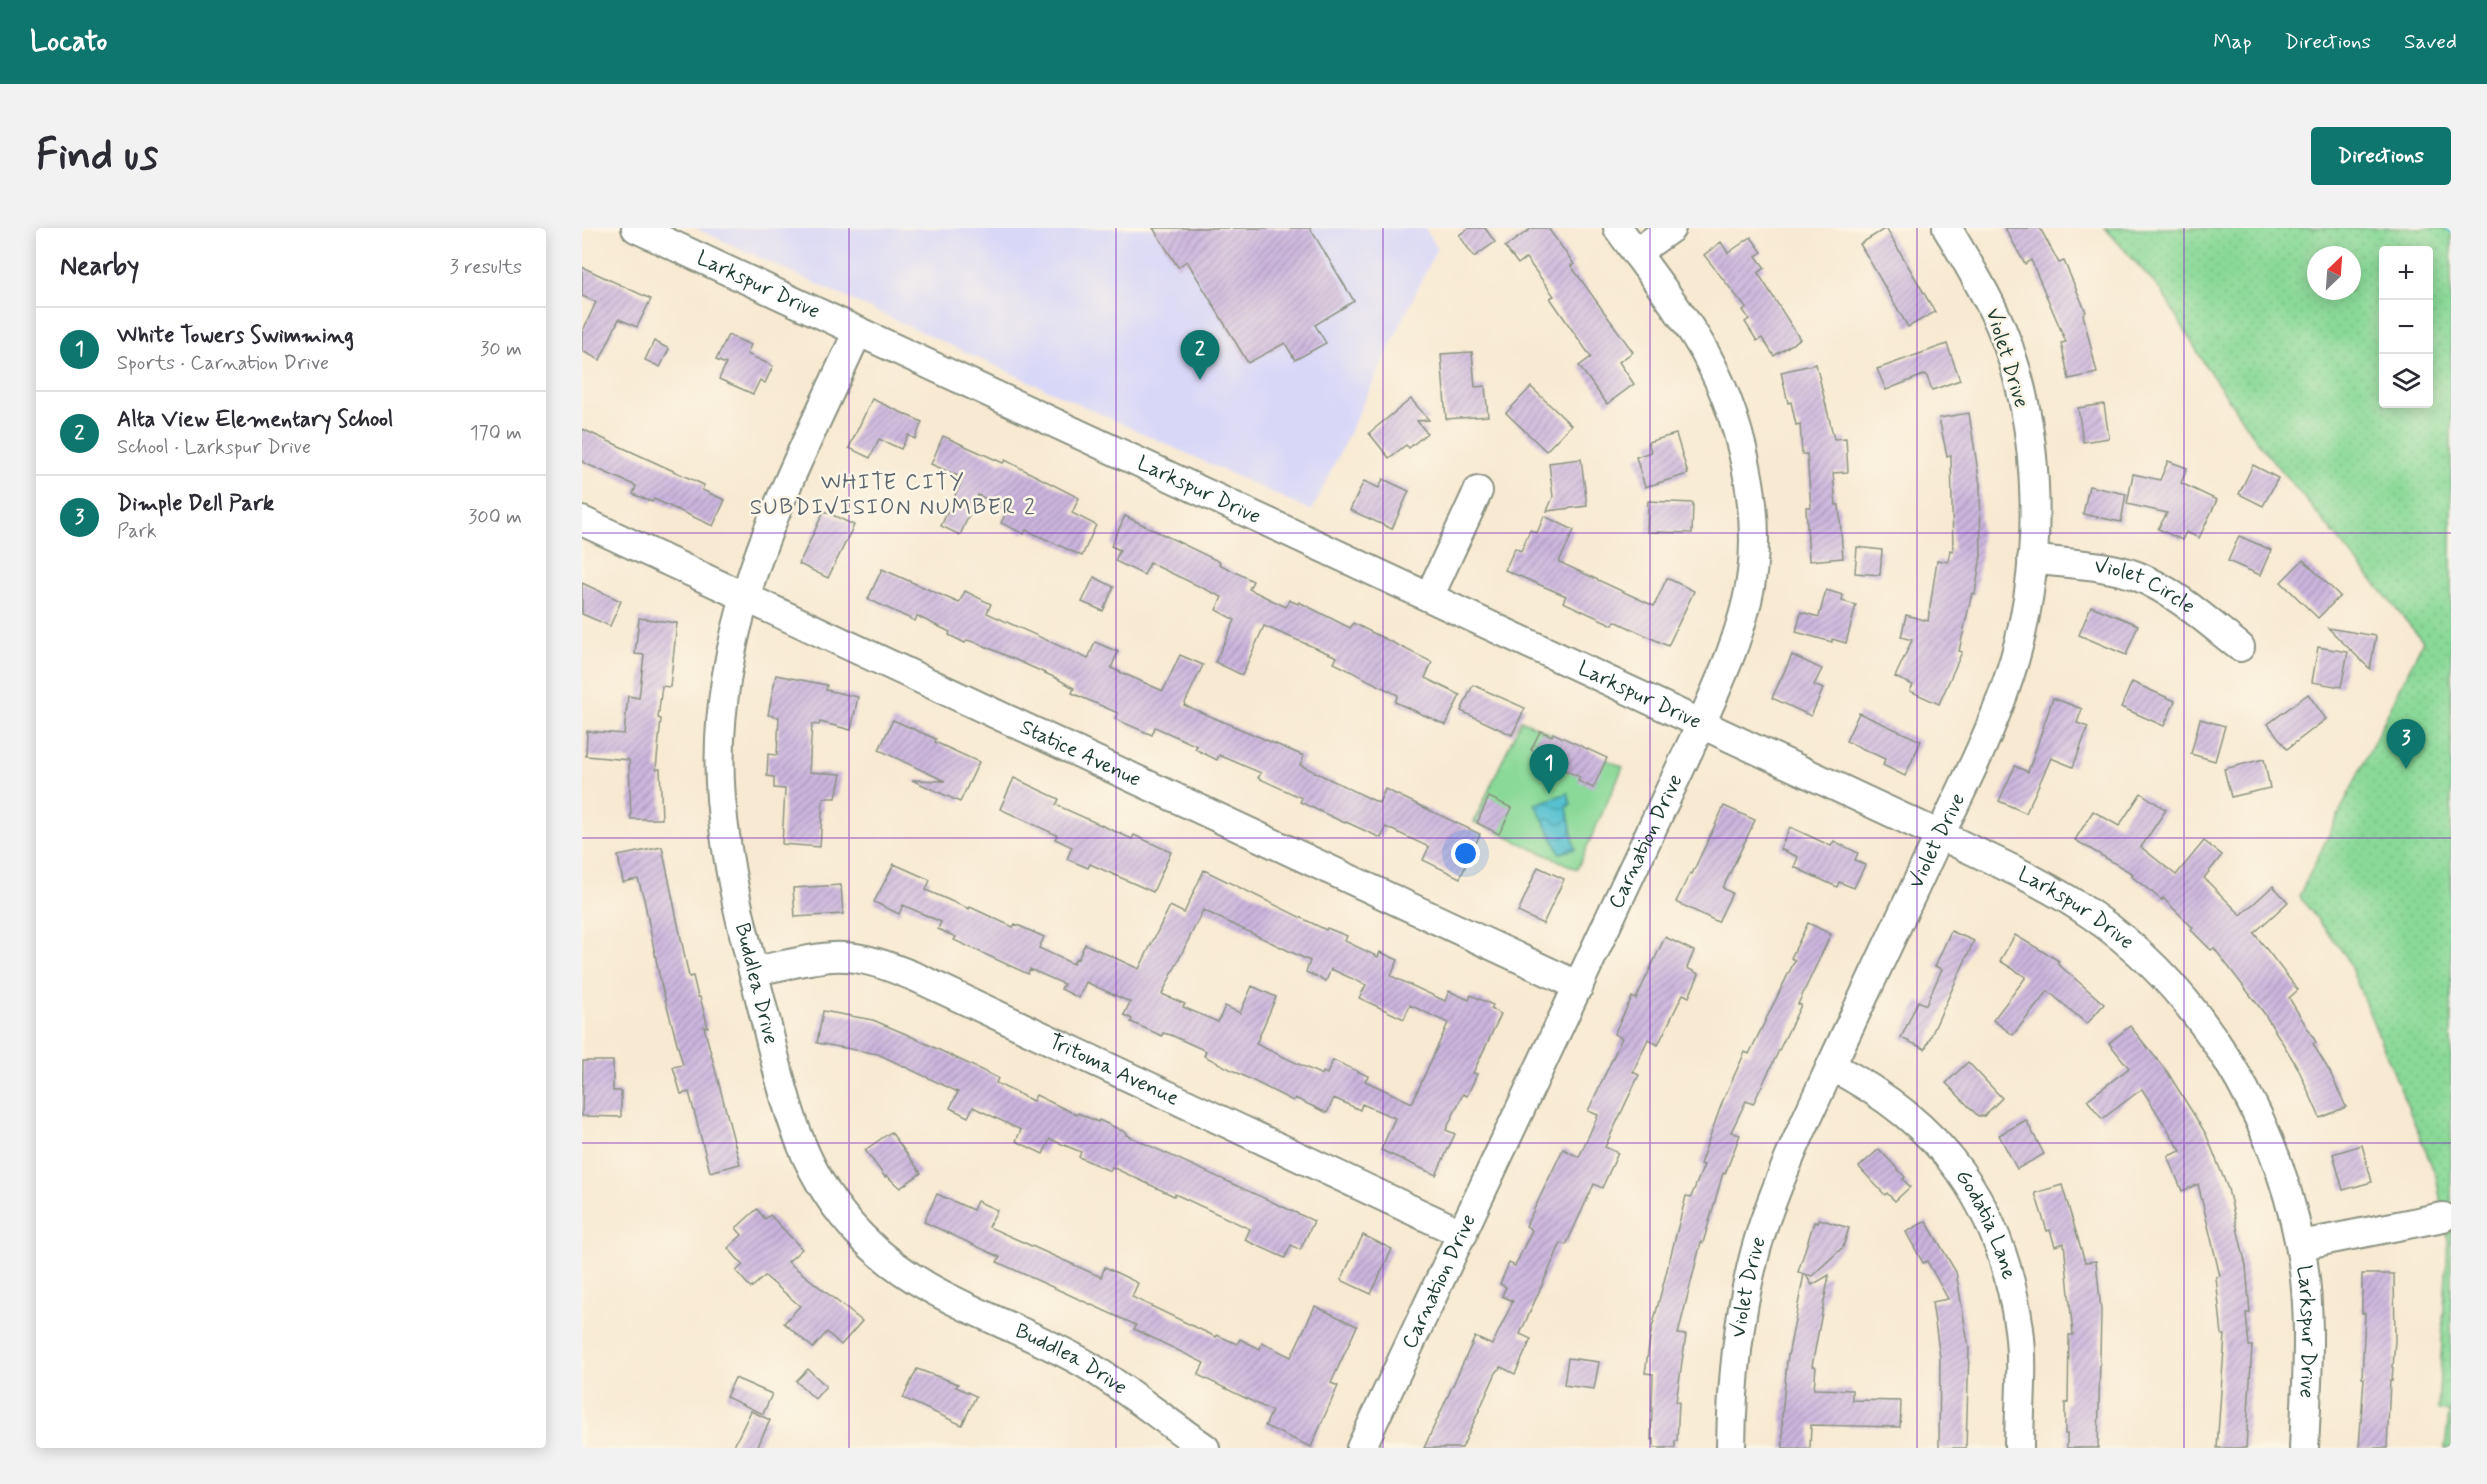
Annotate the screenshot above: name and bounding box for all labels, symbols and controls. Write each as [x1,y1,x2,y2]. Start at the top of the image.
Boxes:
text: Locato [30,24,107,61]
text: Map [2213,28,2252,56]
text: Directions [2285,28,2371,56]
text: Saved [2404,28,2457,56]
button: Directions [2311,127,2451,185]
text: Find us [36,129,158,184]
street label: Larkspur Drive [692,244,825,326]
north arrow [2307,246,2361,300]
map controls [2379,246,2433,408]
button: + [2379,246,2433,300]
text: Nearby [60,250,139,284]
text: 3 results [450,254,522,281]
button: − [2379,300,2433,354]
street label: Violet Drive [1979,305,2035,411]
text: White Towers Swimming [117,322,354,350]
pin: 2 [1180,330,1220,380]
text: 1 [75,336,84,363]
text: 30 m [480,336,522,363]
text: Sports · Carnation Drive [117,350,329,377]
button: layers [2379,354,2433,408]
text: Alta View Elementary School [117,406,393,434]
text: 2 [75,420,84,447]
text: 170 m [470,420,522,447]
text: School · Larkspur Drive [117,434,311,461]
street label: Larkspur Drive [1133,449,1265,531]
district label: WHITE CITY SUBDIVISION NUMBER 2 [750,469,1036,522]
text: Dimple Dell Park [117,490,274,518]
text: 3 [75,504,84,531]
text: 300 m [468,504,522,531]
text: Park [117,518,157,545]
street label: Violet Circle [2092,552,2201,620]
street label: Larkspur Drive [1573,654,1706,736]
street label: Statice Avenue [1015,713,1146,794]
pin: 3 [2386,720,2426,769]
pin: 1 [1530,744,1568,794]
street label: Carnation Drive [1602,770,1689,913]
street label: Violet Drive [1902,789,1972,893]
your location [1451,839,1480,868]
street label: Larkspur Drive [2013,860,2140,956]
street label: Buddlea Drive [728,920,785,1047]
street label: Tritoma Avenue [1044,1027,1184,1113]
street label: Godatia Lane [1949,1164,2023,1283]
street label: Carnation Drive [1396,1210,1483,1353]
street label: Violet Drive [1725,1233,1773,1340]
street label: Larkspur Drive [2290,1264,2322,1399]
street label: Buddlea Drive [1011,1317,1133,1402]

